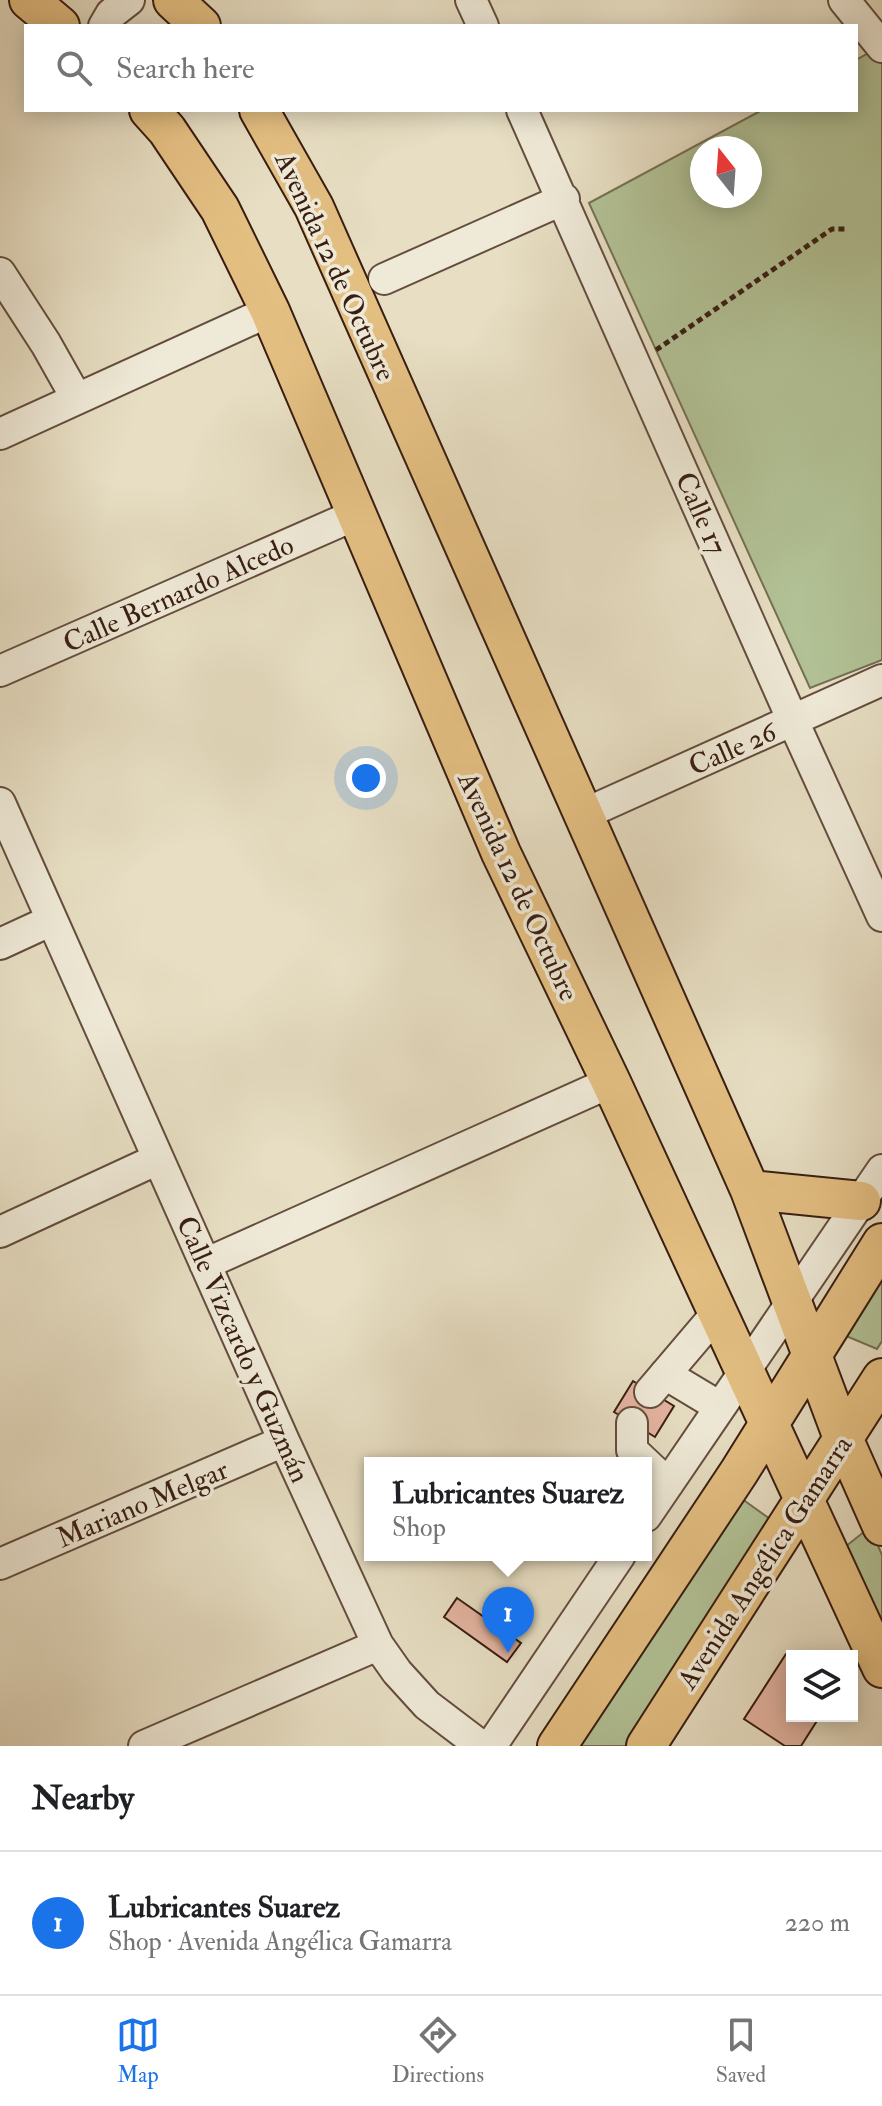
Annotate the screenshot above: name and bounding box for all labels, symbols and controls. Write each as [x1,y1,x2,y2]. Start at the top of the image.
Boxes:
search box [24,24,858,112]
icon: search [52,46,96,90]
text: Search here [116,50,255,87]
north arrow [690,136,762,208]
street label: Avenida 12 de Octubre [266,146,403,387]
street label: Calle 17 [667,467,734,560]
street label: Calle Bernardo Alcedo [58,528,299,661]
street label: Calle 26 [683,714,783,784]
your location [346,758,386,798]
street label: Avenida 12 de Octubre [449,766,586,1007]
street label: Calle Vizcardo y Guzmán [168,1211,317,1488]
street label: Avenida Angélica Gamarra [670,1429,861,1697]
street label: Mariano Melgar [52,1452,234,1556]
popup [364,1457,652,1561]
text: Lubricantes Suarez [392,1475,624,1512]
text: Shop [392,1512,446,1544]
pin: 1 [482,1587,534,1653]
map controls [786,1650,858,1722]
button: layers [786,1650,858,1722]
text: Nearby [32,1777,134,1820]
text: Lubricantes Suarez [108,1889,340,1926]
text: 1 [53,1907,63,1939]
text: 220 m [785,1907,850,1939]
text: Shop · Avenida Angélica Gamarra [108,1926,452,1958]
tab: Map [116,2013,160,2089]
tab: Directions [392,2013,484,2089]
tab: Saved [716,2013,766,2089]

